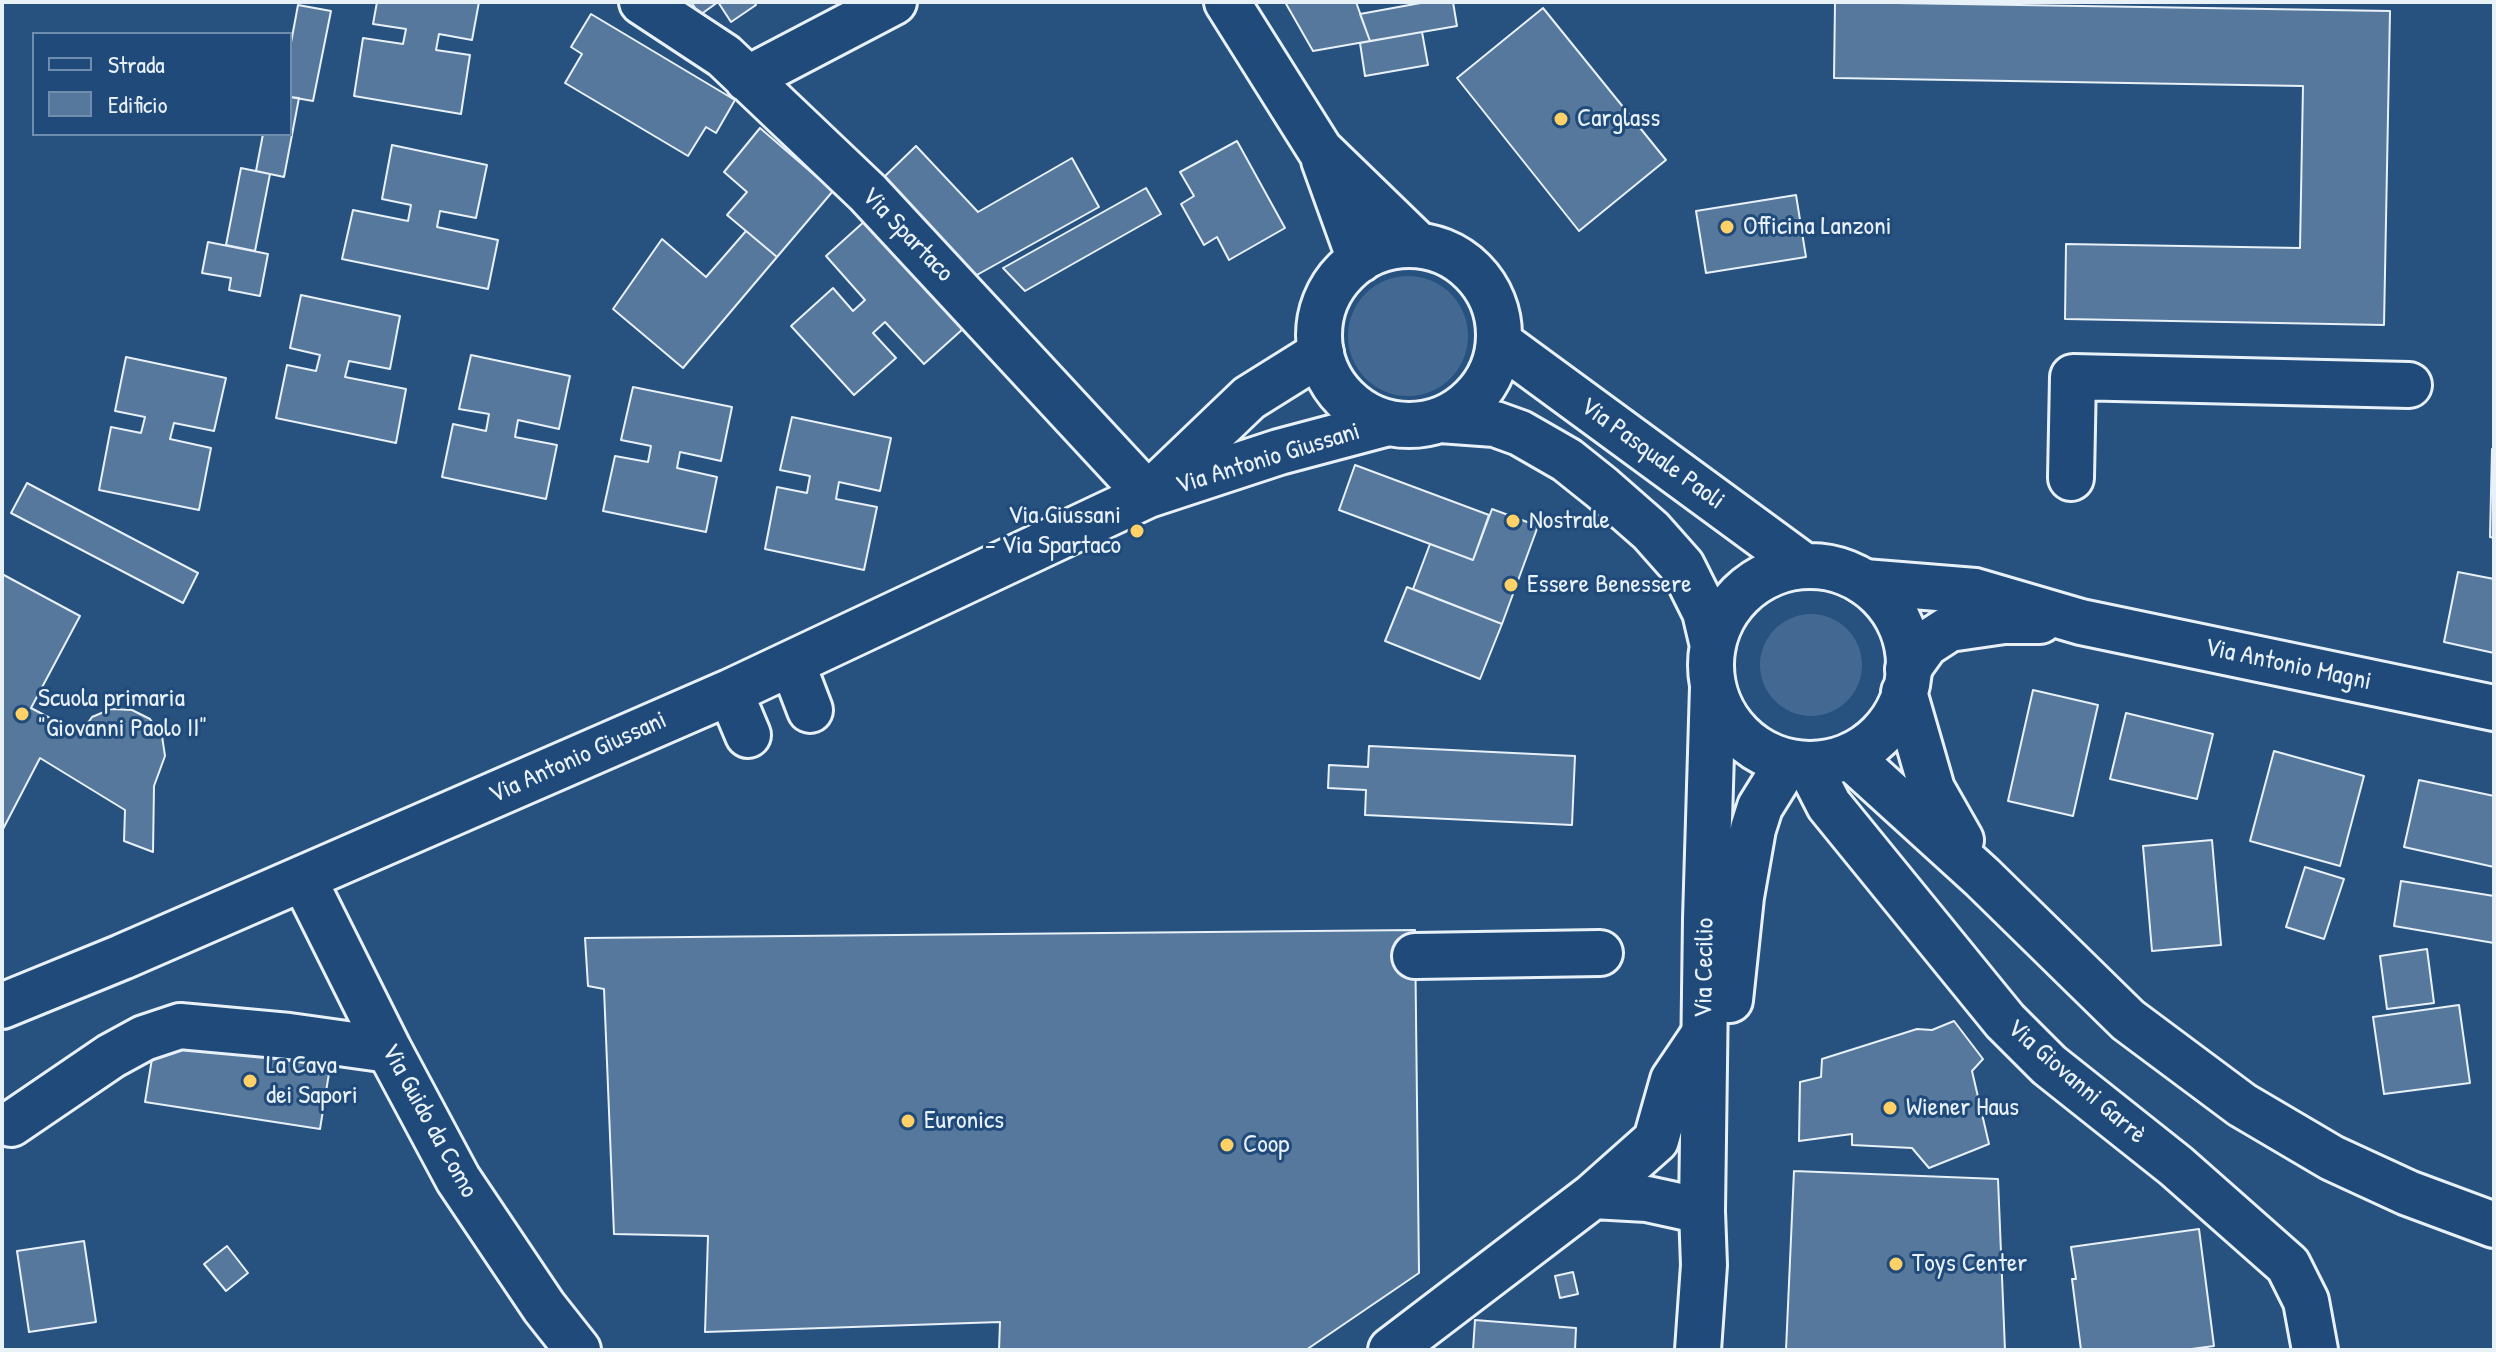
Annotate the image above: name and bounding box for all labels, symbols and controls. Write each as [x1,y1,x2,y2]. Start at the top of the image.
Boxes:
legend [32,32,292,136]
text: Strada [108,48,165,80]
text: Edificio [108,88,167,120]
place label: Carglass [1577,103,1660,135]
marker: Carglass [1552,110,1570,128]
street label: Via Spartaco [854,181,960,289]
place label: Officina Lanzoni [1743,211,1892,243]
marker: Officina Lanzoni [1718,218,1736,236]
street label: Via Pasquale Paoli [1574,391,1730,517]
street label: Via Antonio Giussani [1172,416,1364,502]
place label: Via Giussani - Via Spartaco [985,500,1121,562]
place label: Nostrale [1529,505,1610,537]
marker: Nostrale [1504,512,1522,530]
marker: Via Giussani - Via Spartaco [1128,522,1146,540]
place label: Essere Benessere [1527,569,1692,601]
marker: Essere Benessere [1502,576,1520,594]
street label: Via Antonio Magni [2202,632,2374,698]
place label: Scuola primaria "Giovanni Paolo II" [38,683,207,744]
marker: Scuola primaria "Giovanni Paolo II" [13,705,31,723]
street label: Via Antonio Giussani [484,705,672,811]
street label: Via Cecilio [1689,918,1721,1018]
street label: Via Giovanni Garrè [2000,1013,2152,1151]
street label: Via Guido da Como [374,1039,484,1203]
place label: La Cava dei Sapori [266,1050,358,1112]
marker: La Cava dei Sapori [241,1072,259,1090]
place label: Wiener Haus [1906,1092,2019,1124]
marker: Wiener Haus [1881,1099,1899,1117]
place label: Euronics [924,1105,1004,1137]
marker: Euronics [899,1112,917,1130]
place label: Coop [1243,1129,1289,1161]
marker: Coop [1218,1136,1236,1154]
place label: Toys Center [1912,1248,2027,1280]
marker: Toys Center [1887,1255,1905,1273]

